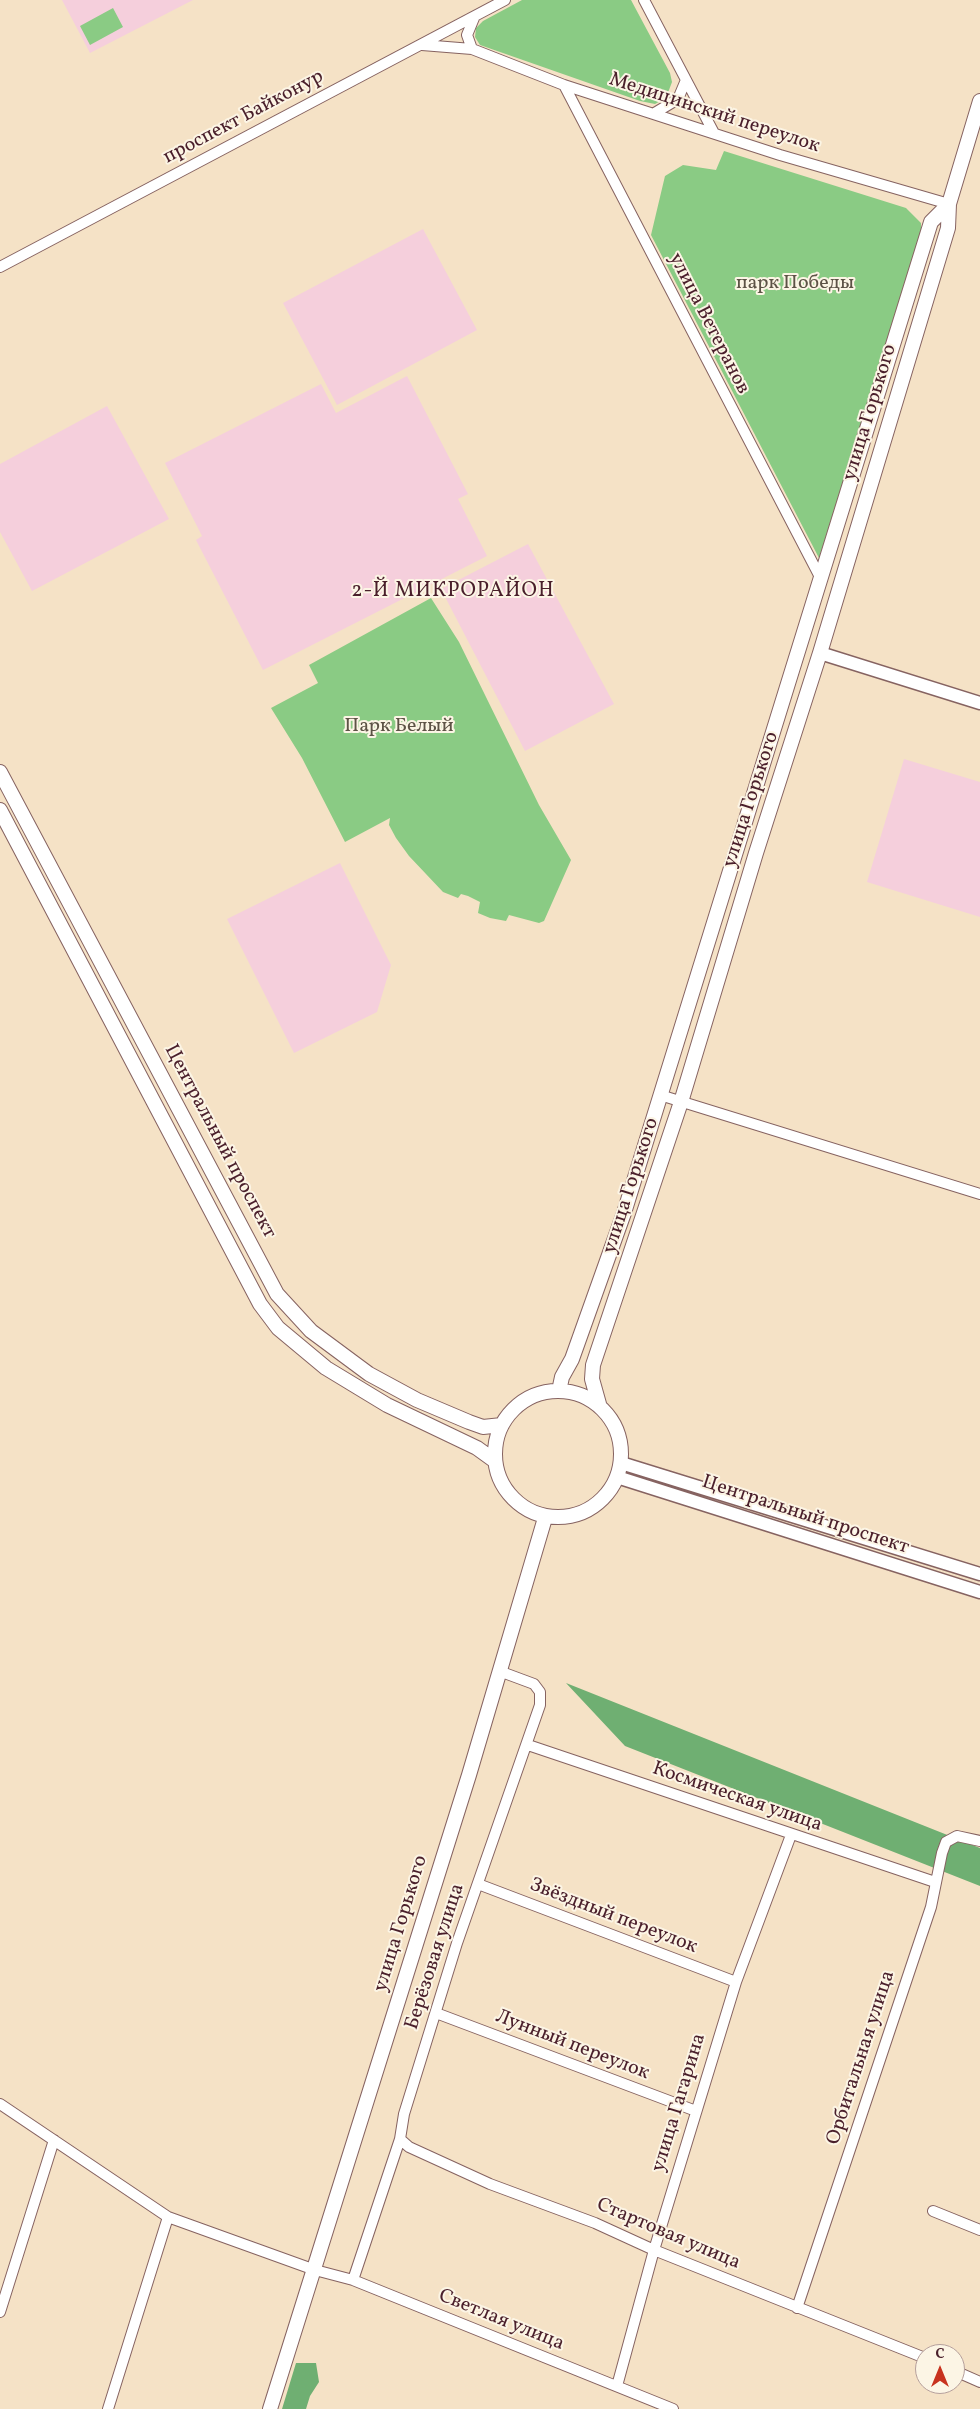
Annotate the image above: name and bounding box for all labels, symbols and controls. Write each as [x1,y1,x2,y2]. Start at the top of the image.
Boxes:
street label: проспект Байконур [160,66,328,170]
street label: Медицинский переулок [606,69,822,159]
street label: улица Ветеранов [662,249,754,399]
park label: парк Победы [736,272,854,296]
street label: улица Горького [839,342,903,484]
district label: 2-Й МИКРОРАЙОН [349,579,557,605]
park label: Парк Белый [344,715,454,739]
street label: улица Горького [719,729,785,871]
street label: Центральный проспект [158,1041,280,1243]
street label: улица Горького [599,1115,665,1257]
street label: Центральный проспект [698,1471,912,1561]
street label: Космическая улица [649,1758,825,1838]
street label: улица Горького [370,1853,434,1995]
street label: Звёздный переулок [526,1874,700,1960]
street label: Берёзовая улица [401,1881,471,2033]
street label: Орбитальная улица [823,1968,901,2148]
street label: Лунный переулок [492,2006,652,2086]
street label: улица Гагарина [648,2031,712,2175]
street label: Стартовая улица [592,2194,744,2276]
street label: Светлая улица [435,2285,567,2357]
north arrow [915,2344,965,2394]
text: С [935,2345,945,2364]

